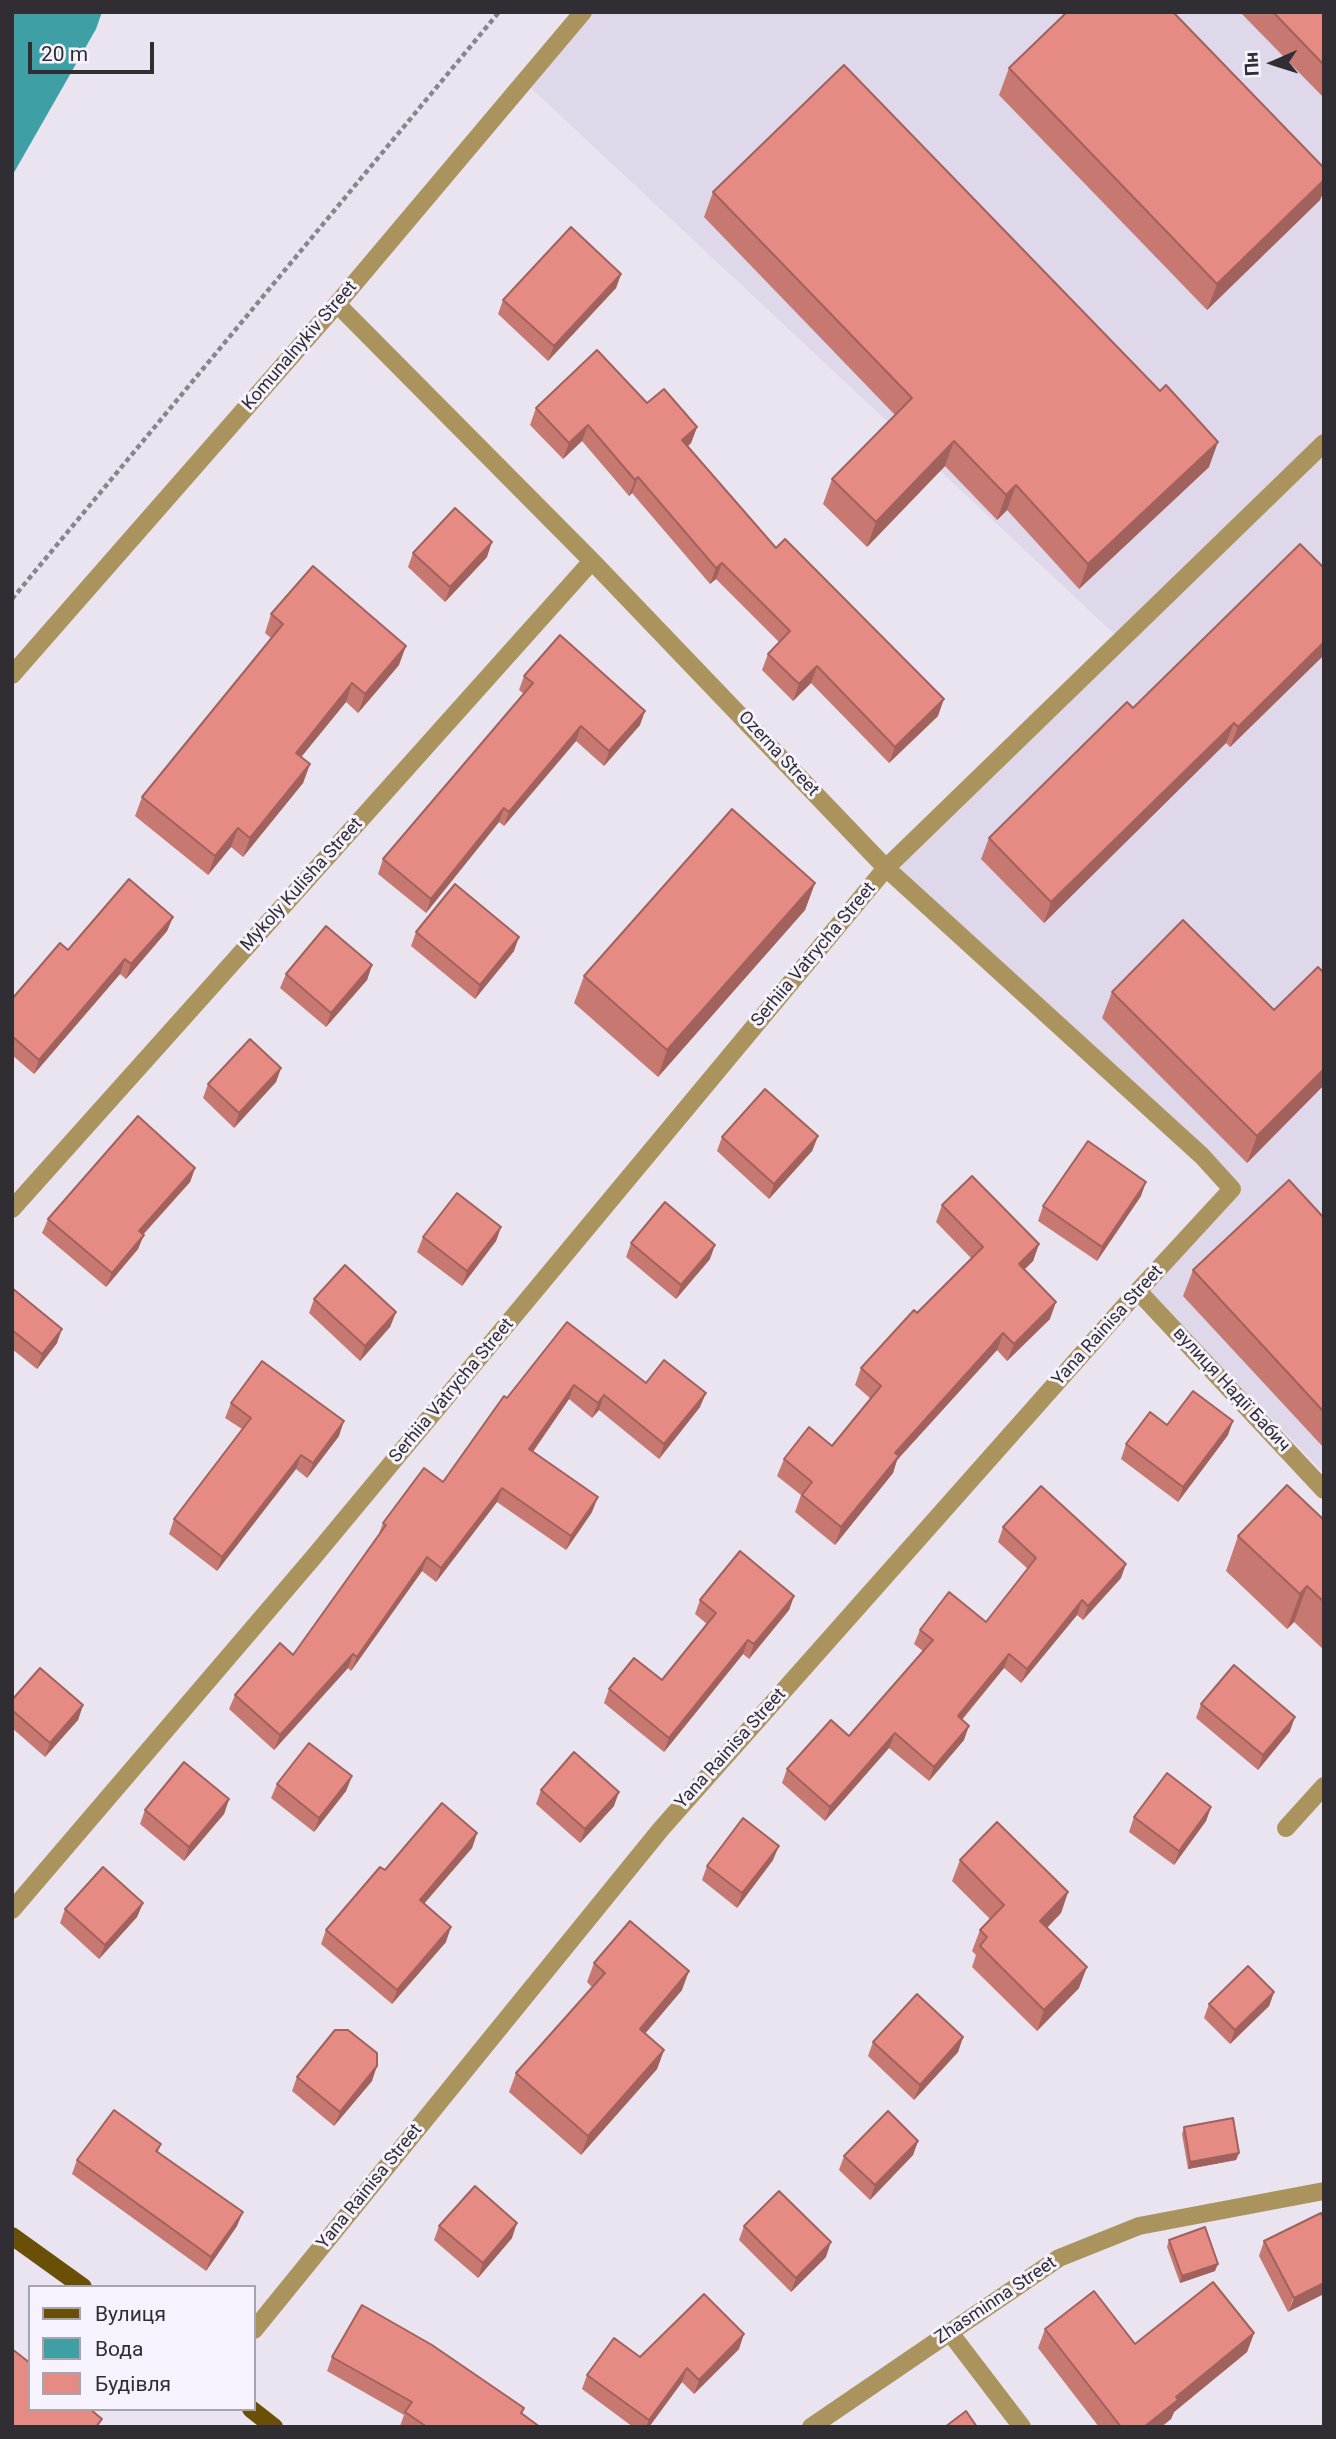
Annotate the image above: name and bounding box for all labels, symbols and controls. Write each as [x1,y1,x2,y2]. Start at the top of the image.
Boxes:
scale bar [32,28,158,72]
north arrow [1238,28,1308,98]
text: 20 m [41,42,88,66]
text: Пн [1239,51,1264,77]
street label: Komunalnykiv Street [238,277,362,415]
street label: Ozerna Street [733,707,823,801]
street label: Mykoly Kulisha Street [237,814,367,956]
street label: Serhiia Vatrycha Street [747,878,881,1032]
street label: Yana Rainisa Street [1048,1261,1168,1391]
street label: Serhiia Vatrycha Street [385,1314,519,1468]
street label: вулиця Надії Бабич [1168,1323,1294,1457]
street label: Yana Rainisa Street [671,1684,791,1814]
street label: Yana Rainisa Street [313,2120,427,2254]
street label: Zhasminna Street [931,2252,1061,2350]
legend [28,2285,256,2411]
text: Вулиця [95,2302,166,2326]
text: Вода [95,2337,143,2361]
text: Будівля [95,2372,171,2396]

